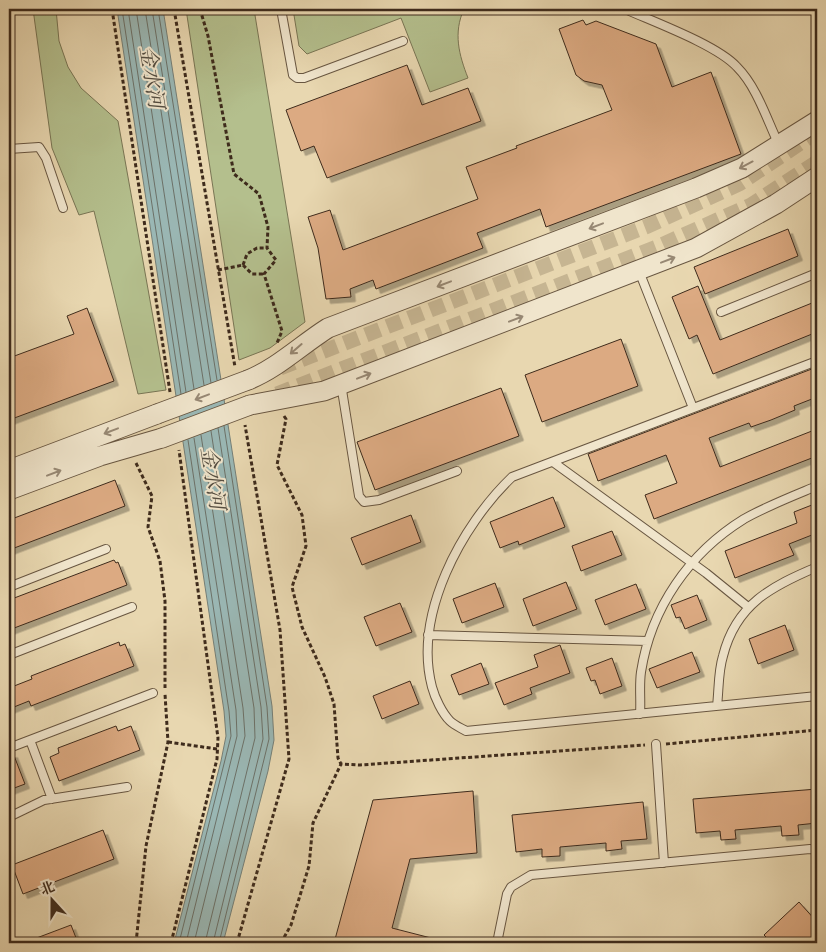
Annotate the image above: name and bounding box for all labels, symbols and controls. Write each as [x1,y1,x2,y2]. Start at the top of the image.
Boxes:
water label: 金水河 [133,44,169,114]
one-way arrow [740,161,754,171]
one-way arrow [588,222,604,231]
one-way arrow [660,254,675,264]
one-way arrow [437,280,452,289]
one-way arrow [509,313,524,322]
one-way arrow [290,344,303,355]
one-way arrow [356,370,371,380]
one-way arrow [195,393,211,402]
one-way arrow [104,427,119,436]
water label: 金水河 [194,445,230,515]
one-way arrow [46,468,62,477]
north arrow [28,874,78,924]
text: 北 [38,878,57,900]

